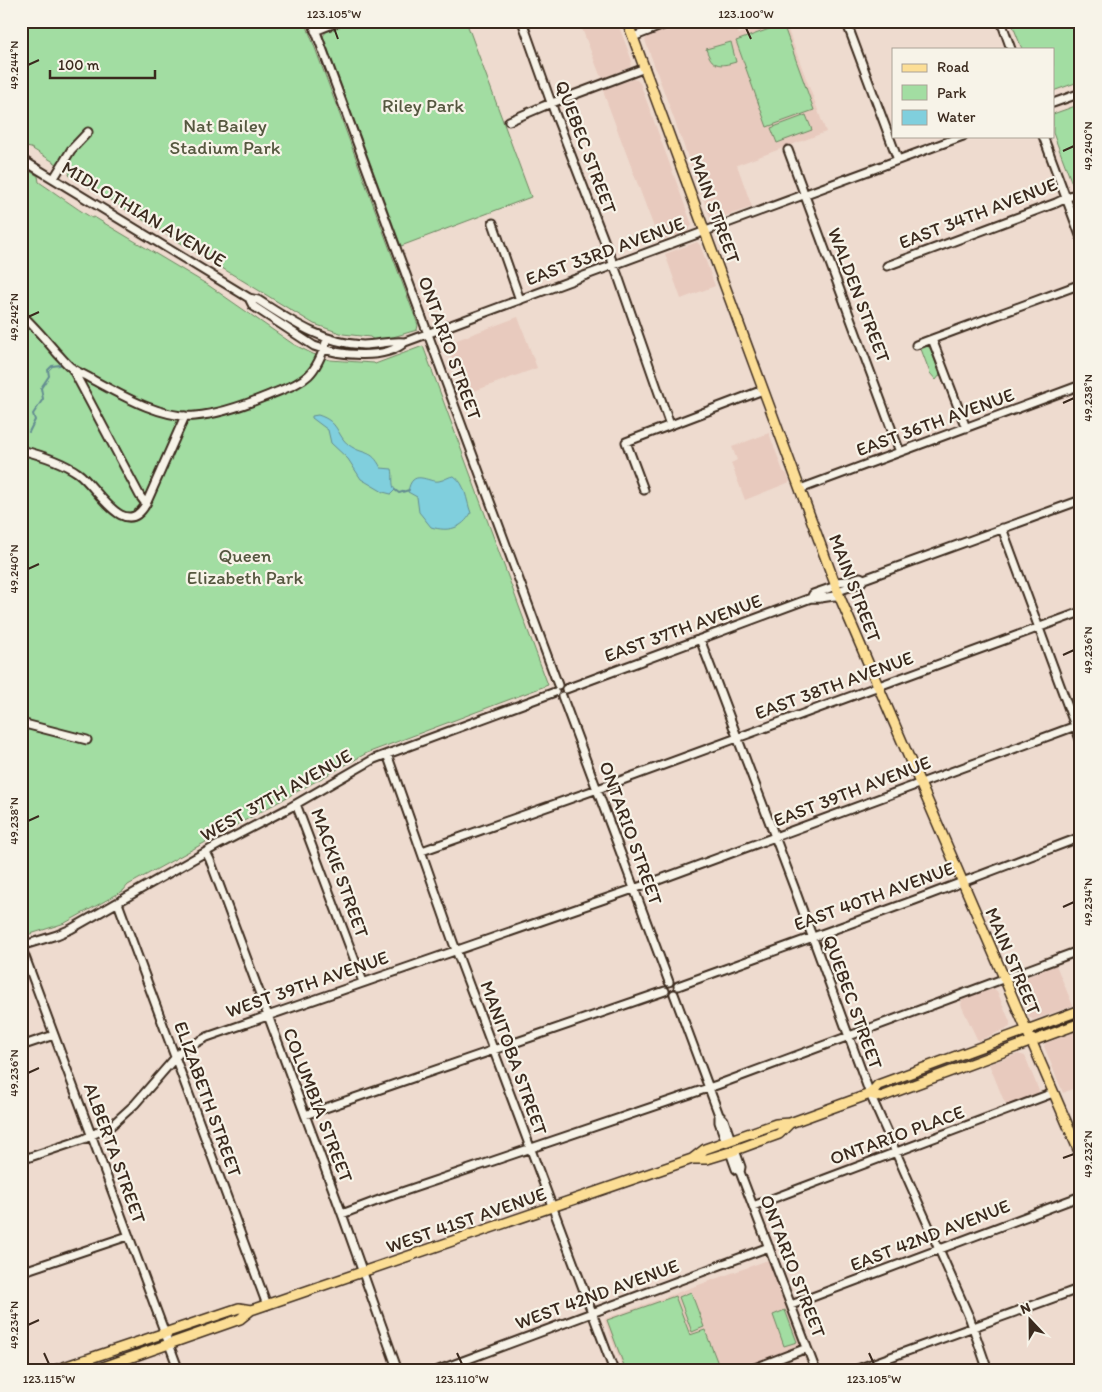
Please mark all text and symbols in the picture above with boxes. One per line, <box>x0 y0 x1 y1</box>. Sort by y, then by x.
text: 123.105°W <box>307 7 361 21</box>
text: 123.100°W <box>718 7 774 21</box>
text: 49.244°N <box>7 41 21 89</box>
scale bar <box>50 48 155 80</box>
legend <box>892 48 1054 138</box>
text: 100 m <box>58 56 100 74</box>
text: Road <box>937 58 970 76</box>
street label: QUEBEC STREET <box>550 77 622 217</box>
text: Park <box>937 84 967 102</box>
park label: Riley Park <box>382 94 464 117</box>
text: Water <box>937 108 976 126</box>
park label: Nat Bailey Stadium Park <box>170 114 281 159</box>
text: 49.240°N <box>1081 122 1095 171</box>
street label: MAIN STREET <box>685 152 745 267</box>
street label: MIDLOTHIAN AVENUE <box>58 156 231 272</box>
street label: EAST 34TH AVENUE <box>895 172 1061 254</box>
street label: EAST 33RD AVENUE <box>522 212 688 290</box>
street label: WALDEN STREET <box>823 224 895 366</box>
street label: ONTARIO STREET <box>413 273 487 423</box>
text: 49.242°N <box>7 293 21 341</box>
text: 49.238°N <box>1081 374 1095 422</box>
street label: EAST 36TH AVENUE <box>853 383 1017 461</box>
street label: MAIN STREET <box>824 531 886 646</box>
park label: Queen Elizabeth Park <box>187 544 303 589</box>
text: 49.240°N <box>7 545 21 594</box>
street label: EAST 37TH AVENUE <box>601 589 765 667</box>
text: 49.236°N <box>1081 626 1095 674</box>
street label: EAST 38TH AVENUE <box>752 646 916 724</box>
street label: WEST 37TH AVENUE <box>196 744 356 846</box>
street label: EAST 39TH AVENUE <box>770 750 934 832</box>
street label: ONTARIO STREET <box>594 758 668 908</box>
text: 49.238°N <box>7 797 21 845</box>
street label: MACKIE STREET <box>306 805 374 941</box>
street label: EAST 40TH AVENUE <box>790 856 958 936</box>
text: 49.234°N <box>1081 878 1095 926</box>
street label: MAIN STREET <box>980 904 1046 1018</box>
street label: QUEBEC STREET <box>818 932 888 1072</box>
street label: WEST 39TH AVENUE <box>223 945 391 1023</box>
street label: MANITOBA STREET <box>475 978 553 1139</box>
street label: ELIZABETH STREET <box>169 1018 247 1180</box>
street label: COLUMBIA STREET <box>278 1025 358 1186</box>
text: 49.236°N <box>7 1049 21 1097</box>
street label: ALBERTA STREET <box>79 1080 151 1227</box>
street label: ONTARIO PLACE <box>827 1100 967 1170</box>
text: 49.232°N <box>1081 1130 1095 1178</box>
street label: WEST 41ST AVENUE <box>383 1182 549 1258</box>
street label: ONTARIO STREET <box>755 1191 831 1341</box>
street label: EAST 42ND AVENUE <box>847 1194 1013 1276</box>
street label: WEST 42ND AVENUE <box>512 1254 682 1334</box>
north arrow <box>1004 1294 1054 1344</box>
text: N <box>1018 1299 1033 1318</box>
text: 49.234°N <box>7 1301 21 1349</box>
text: 123.115°W <box>23 1372 75 1386</box>
text: 123.110°W <box>435 1372 489 1386</box>
text: 123.105°W <box>847 1372 901 1386</box>

